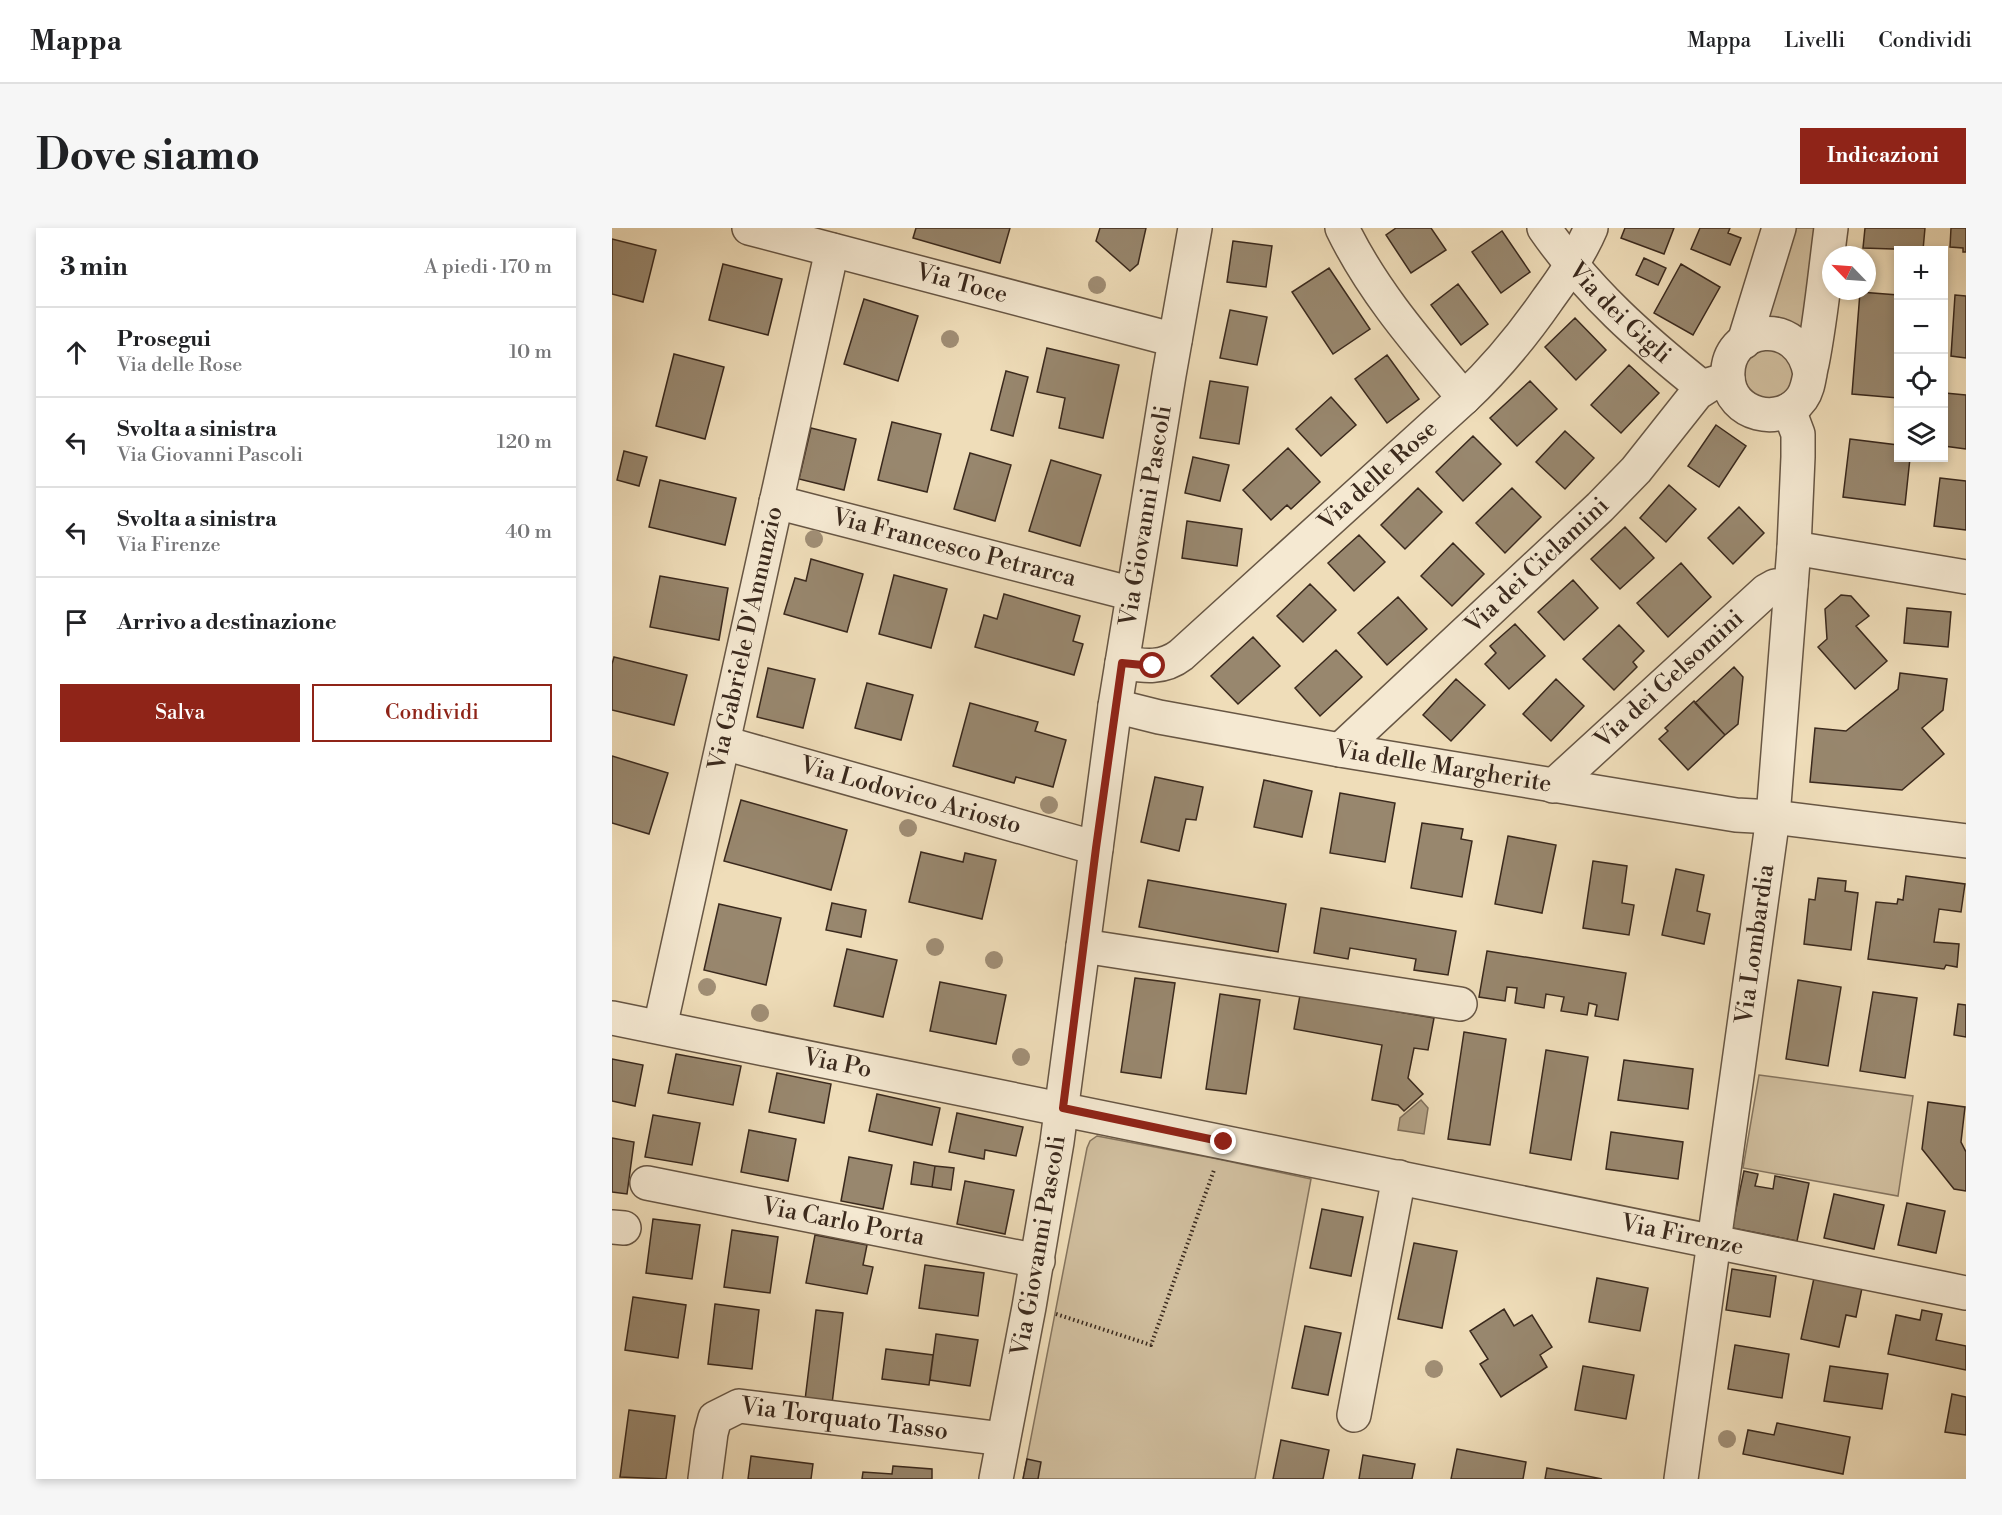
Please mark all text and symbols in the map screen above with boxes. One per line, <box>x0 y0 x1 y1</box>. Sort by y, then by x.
text: Mappa <box>30 24 122 59</box>
text: Mappa <box>1687 28 1751 54</box>
text: Livelli <box>1784 28 1845 54</box>
text: Condividi <box>1878 28 1972 54</box>
button: Indicazioni <box>1800 128 1966 184</box>
text: Dove siamo <box>36 130 260 183</box>
north arrow <box>1822 246 1876 300</box>
map controls <box>1894 246 1948 462</box>
button: + <box>1894 246 1948 300</box>
text: 3 min <box>60 251 128 283</box>
text: A piedi · 170 m <box>424 255 552 280</box>
street label: Via dei Gigli <box>1561 256 1677 370</box>
street label: Via Toce <box>912 257 1011 310</box>
button: − <box>1894 300 1948 354</box>
text: Prosegui <box>117 326 211 353</box>
icon: ahead <box>60 336 93 369</box>
text: 10 m <box>509 340 552 365</box>
text: Via delle Rose <box>117 353 242 378</box>
button: locate <box>1894 354 1948 408</box>
street label: Via Giovanni Pascoli <box>1113 403 1179 630</box>
button: layers <box>1894 408 1948 462</box>
street label: Via delle Rose <box>1312 414 1444 538</box>
text: Svolta a sinistra <box>117 416 277 443</box>
icon: left <box>60 426 93 459</box>
text: 120 m <box>497 430 552 455</box>
text: Via Giovanni Pascoli <box>117 443 303 468</box>
street label: Via dei Ciclamini <box>1458 491 1616 641</box>
street label: Via Francesco Petrarca <box>828 502 1080 594</box>
street label: Via Gabriele D'Annunzio <box>702 504 790 774</box>
text: Svolta a sinistra <box>117 506 277 533</box>
icon: left <box>60 516 93 549</box>
text: 40 m <box>505 520 552 545</box>
text: Via Firenze <box>117 533 221 558</box>
street label: Via dei Gelsomini <box>1588 604 1750 756</box>
icon: arrive <box>60 606 93 639</box>
text: Arrivo a destinazione <box>117 609 337 636</box>
route start <box>1139 652 1165 678</box>
button: Salva <box>60 684 300 742</box>
button: Condividi <box>312 684 552 742</box>
street label: Via delle Margherite <box>1332 734 1554 800</box>
street label: Via Lodovico Ariosto <box>796 750 1025 841</box>
street label: Via Lombardia <box>1729 862 1781 1027</box>
street label: Via Po <box>800 1042 874 1085</box>
route end <box>1210 1128 1236 1154</box>
street label: Via Giovanni Pascoli <box>1005 1134 1073 1360</box>
street label: Via Carlo Porta <box>758 1191 928 1253</box>
street label: Via Firenze <box>1617 1208 1746 1262</box>
street label: Via Torquato Tasso <box>738 1391 950 1447</box>

